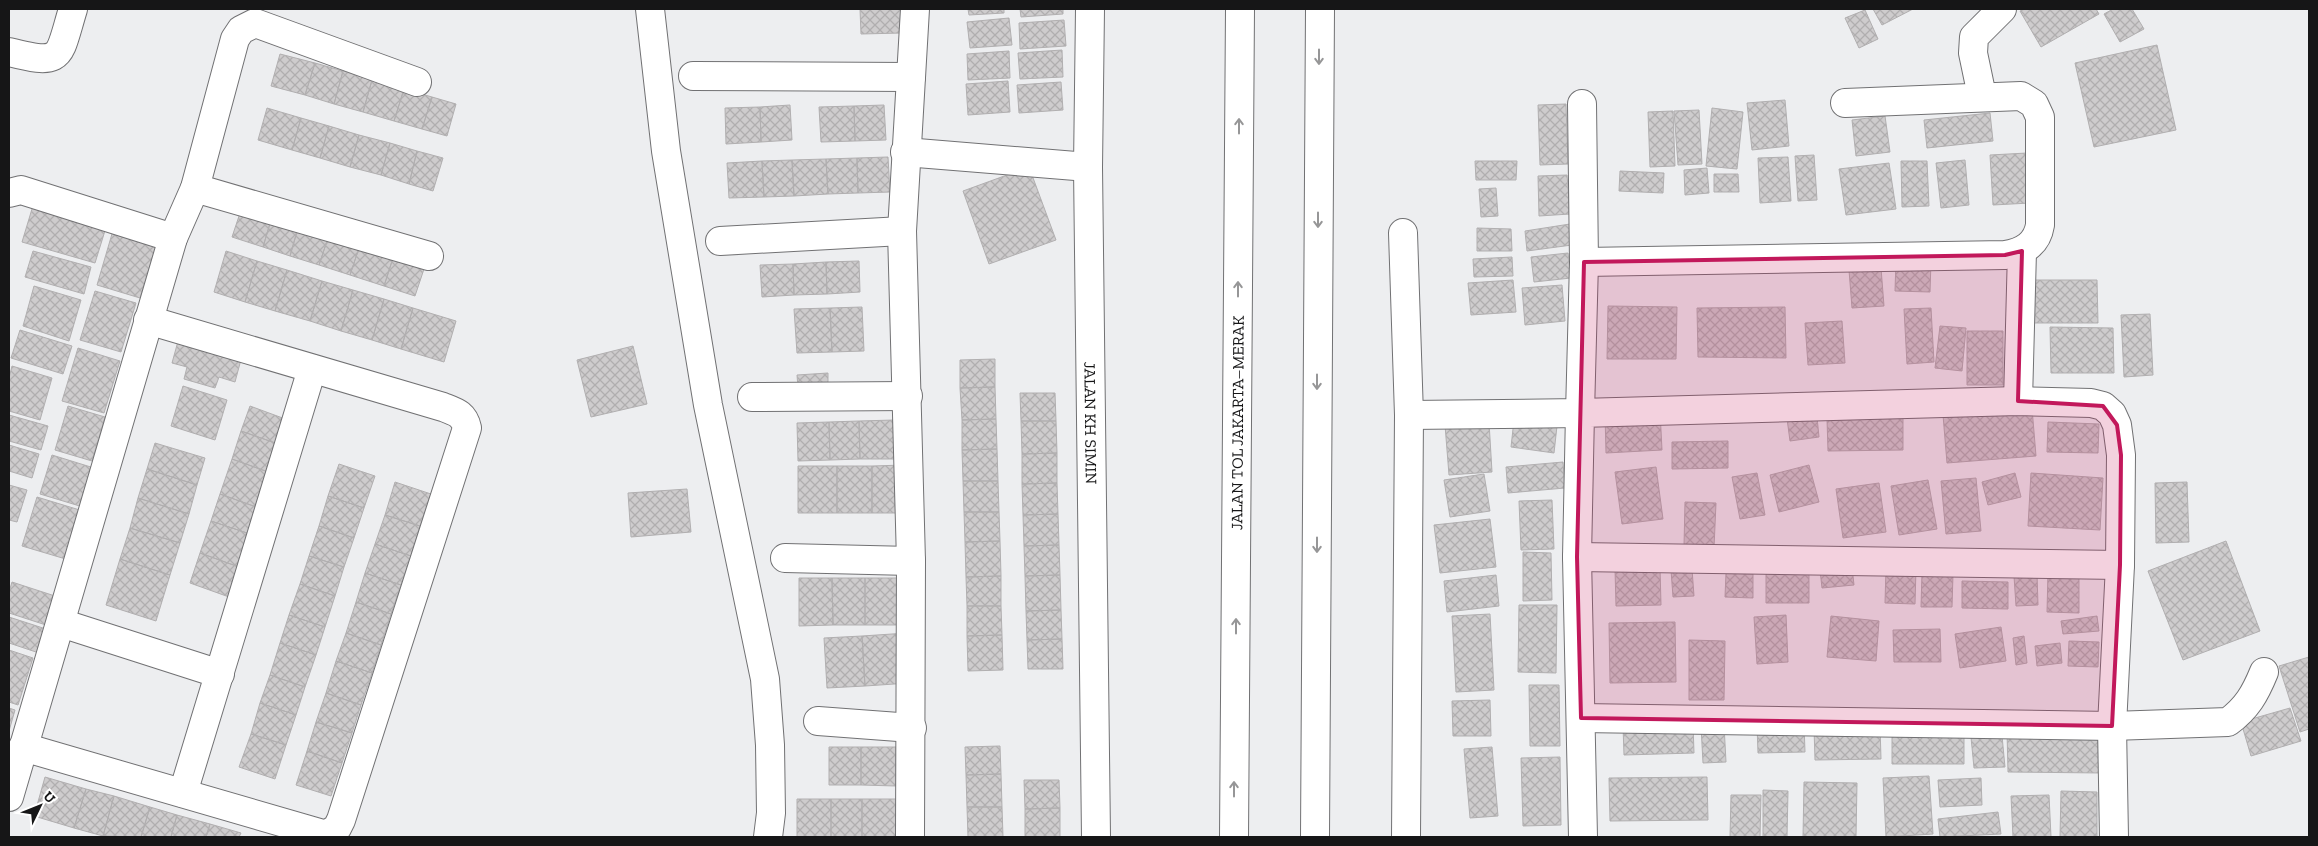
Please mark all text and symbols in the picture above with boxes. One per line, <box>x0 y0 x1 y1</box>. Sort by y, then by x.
one-way arrow <box>1314 49 1324 65</box>
one-way arrow <box>1234 118 1244 134</box>
one-way arrow <box>1314 212 1323 228</box>
one-way arrow <box>1233 281 1243 297</box>
street label: JALAN TOL JAKARTA–MERAK <box>1227 315 1248 530</box>
street label: JALAN KH SIMIN <box>1080 362 1101 485</box>
one-way arrow <box>1313 374 1322 390</box>
one-way arrow <box>1312 537 1321 553</box>
one-way arrow <box>1231 618 1240 634</box>
north arrow <box>15 781 65 831</box>
one-way arrow <box>1230 781 1239 797</box>
text: U <box>39 788 59 807</box>

